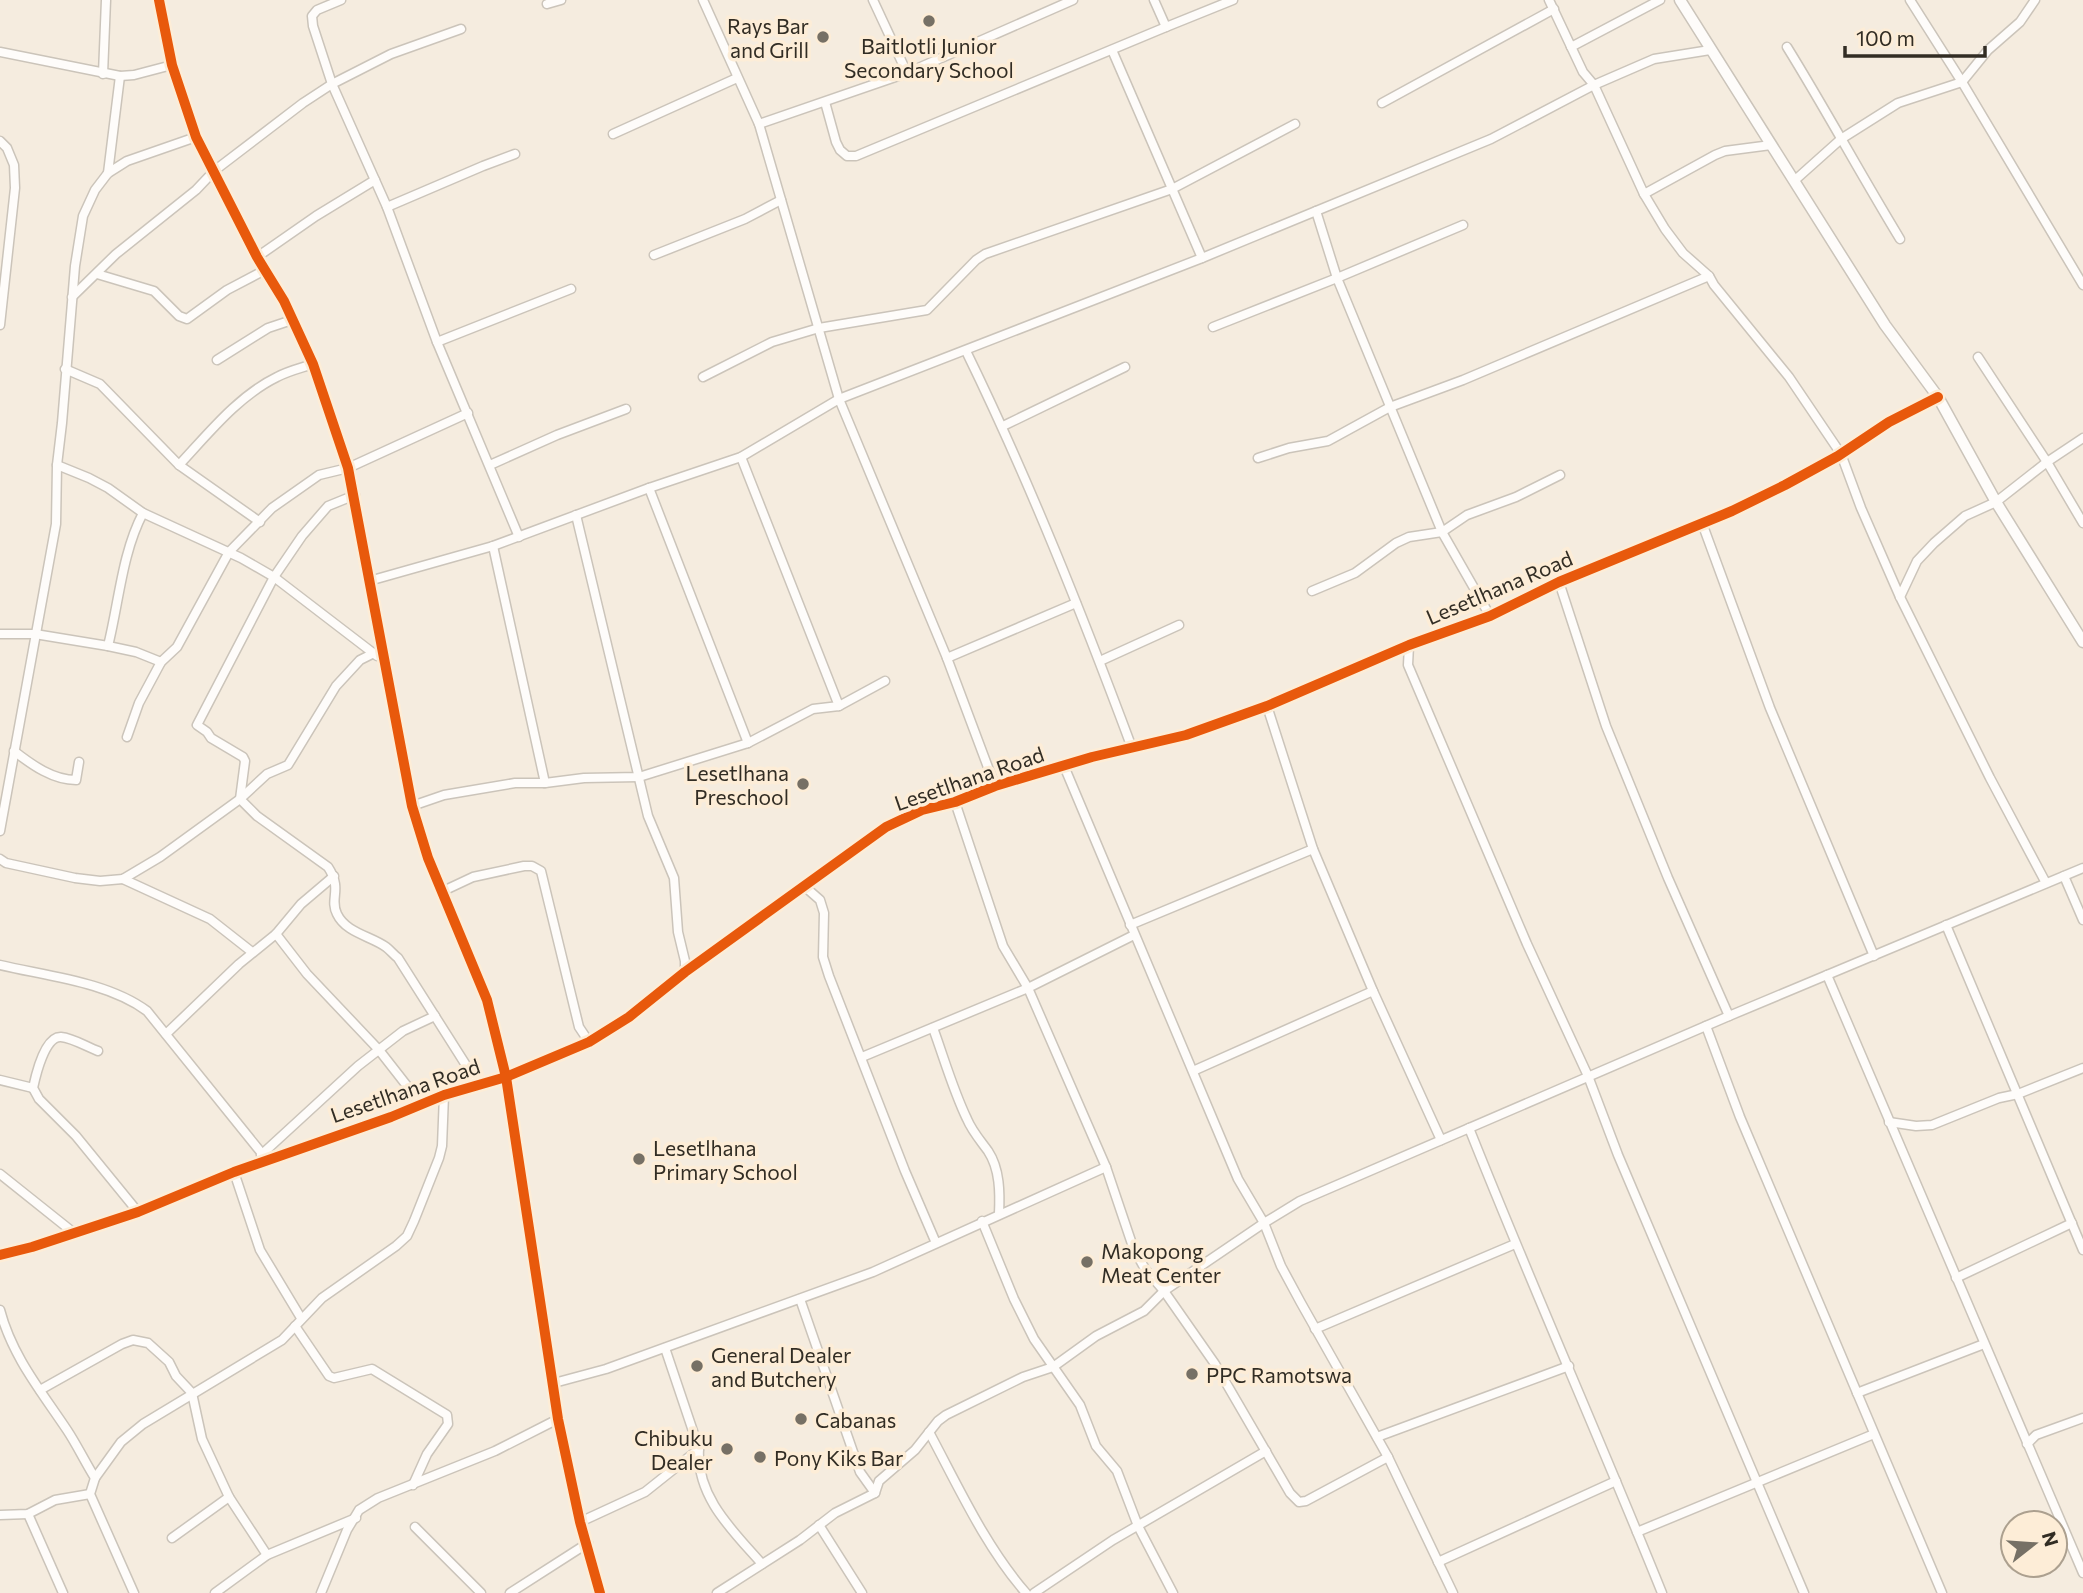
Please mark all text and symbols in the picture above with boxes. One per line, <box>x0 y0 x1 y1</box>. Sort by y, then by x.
place label: Rays Bar and Grill <box>727 13 809 62</box>
marker: Baitlotli Junior Secondary School <box>921 13 937 29</box>
scale bar <box>1845 14 1985 58</box>
text: 100 m <box>1856 25 1915 50</box>
marker: Rays Bar and Grill <box>815 29 831 45</box>
place label: Baitlotli Junior Secondary School <box>844 33 1014 82</box>
street label: Lesetlhana Road <box>1422 545 1576 629</box>
street label: Lesetlhana Road <box>891 741 1047 815</box>
place label: Lesetlhana Preschool <box>685 760 789 809</box>
marker: Lesetlhana Preschool <box>795 776 811 792</box>
street label: Lesetlhana Road <box>327 1053 483 1127</box>
place label: Lesetlhana Primary School <box>653 1135 798 1184</box>
marker: Lesetlhana Primary School <box>631 1151 647 1167</box>
place label: Makopong Meat Center <box>1101 1238 1221 1287</box>
marker: Makopong Meat Center <box>1079 1254 1095 1270</box>
place label: General Dealer and Butchery <box>711 1342 851 1391</box>
marker: General Dealer and Butchery <box>689 1358 705 1374</box>
place label: PPC Ramotswa <box>1206 1362 1352 1387</box>
marker: PPC Ramotswa <box>1184 1366 1200 1382</box>
place label: Cabanas <box>815 1407 896 1432</box>
marker: Cabanas <box>793 1411 809 1427</box>
place label: Chibuku Dealer <box>634 1425 713 1474</box>
marker: Chibuku Dealer <box>719 1441 735 1457</box>
place label: Pony Kiks Bar <box>774 1445 903 1470</box>
marker: Pony Kiks Bar <box>752 1449 768 1465</box>
north arrow <box>1999 1509 2069 1579</box>
text: N <box>2038 1529 2064 1549</box>

